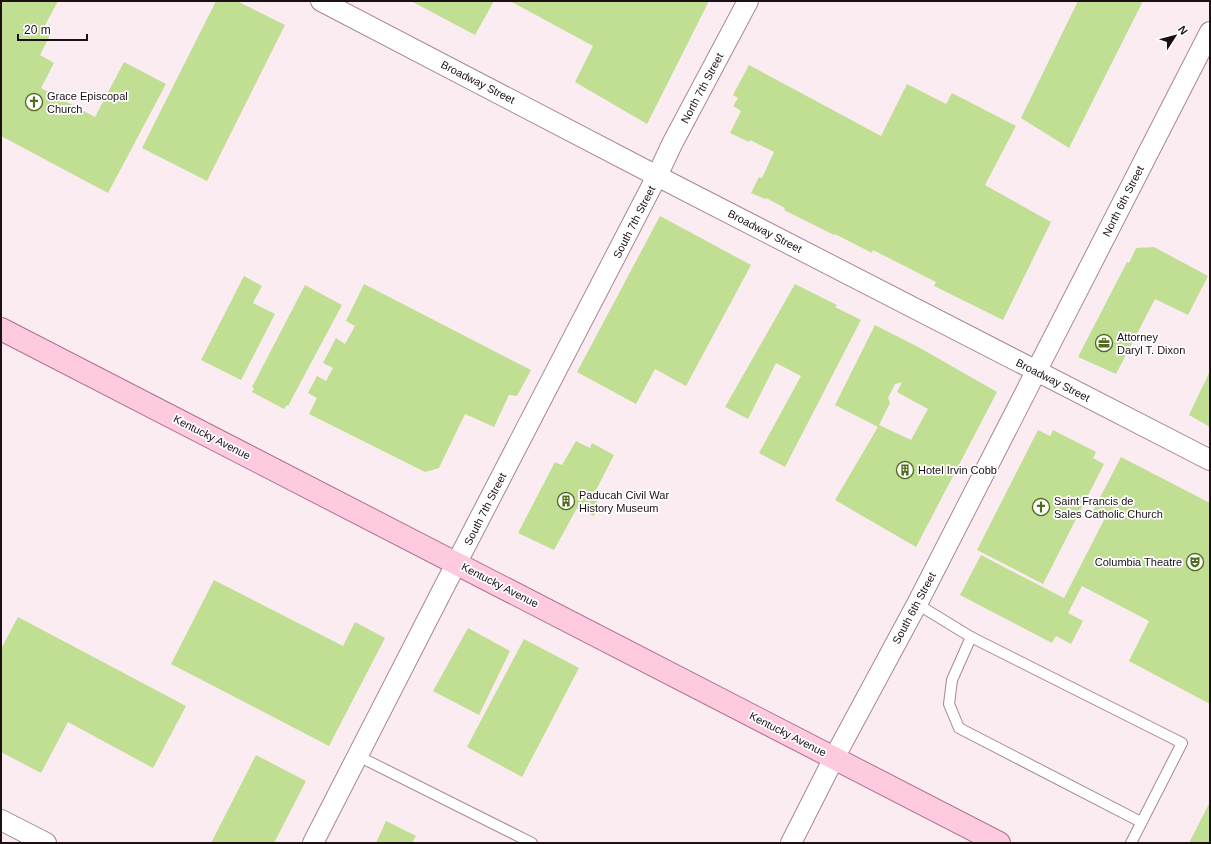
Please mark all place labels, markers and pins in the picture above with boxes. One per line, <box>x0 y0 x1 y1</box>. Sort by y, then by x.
place label: Grace Episcopal Church <box>47 90 128 115</box>
church icon: Grace Episcopal Church <box>24 92 44 112</box>
place label: Attorney Daryl T. Dixon <box>1117 331 1185 356</box>
office icon: Attorney Daryl T. Dixon <box>1094 333 1114 353</box>
building icon: Hotel Irvin Cobb <box>895 460 915 480</box>
place label: Hotel Irvin Cobb <box>918 464 997 476</box>
place label: Paducah Civil War History Museum <box>579 489 669 514</box>
building icon: Paducah Civil War History Museum <box>556 491 576 511</box>
place label: Saint Francis de Sales Catholic Church <box>1054 495 1163 520</box>
church icon: Saint Francis de Sales Catholic Church <box>1031 497 1051 517</box>
theatre icon: Columbia Theatre <box>1185 552 1205 572</box>
place label: Columbia Theatre <box>1095 556 1182 568</box>

